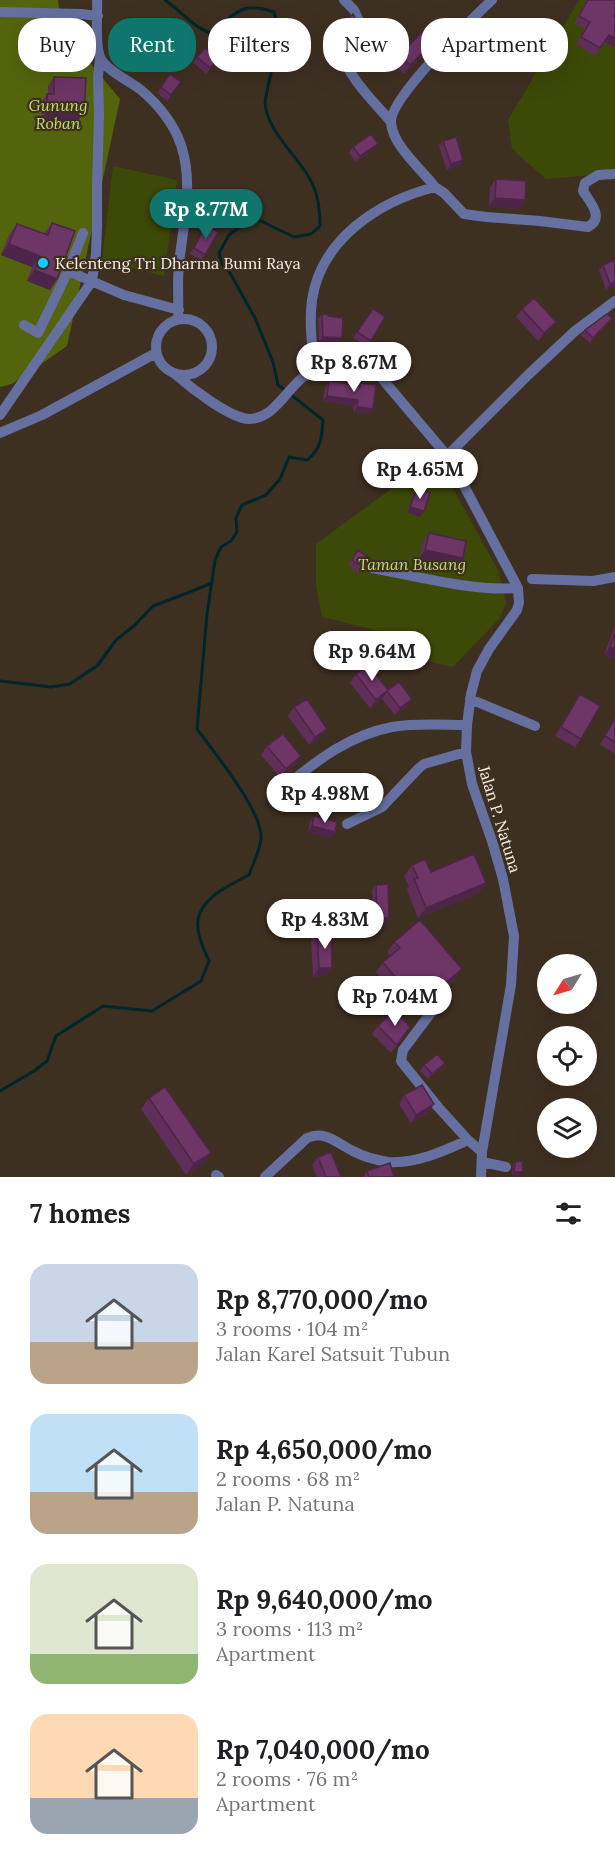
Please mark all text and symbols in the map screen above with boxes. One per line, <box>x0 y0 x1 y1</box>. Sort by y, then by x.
chip: Buy <box>18 18 96 72</box>
chip: Rent <box>108 18 196 72</box>
chip: Filters <box>208 18 311 72</box>
chip: New <box>323 18 409 72</box>
chip: Apartment <box>421 18 568 72</box>
park label: Gunung Roban <box>29 95 88 133</box>
pin: Rp 8.77M <box>144 189 268 240</box>
text: Rp 8.77M <box>164 196 248 221</box>
place label: Kelenteng Tri Dharma Bumi Raya <box>55 253 301 273</box>
marker: Kelenteng Tri Dharma Bumi Raya <box>36 256 50 270</box>
pin: Rp 8.67M <box>292 342 416 393</box>
text: Rp 8.67M <box>310 349 398 374</box>
pin: Rp 4.65M <box>358 449 482 500</box>
text: Rp 4.65M <box>376 456 464 481</box>
park label: Taman Busang <box>358 554 466 574</box>
pin: Rp 9.64M <box>310 631 434 682</box>
text: Rp 9.64M <box>328 638 416 663</box>
street label: Jalan P. Natuna <box>474 762 526 875</box>
pin: Rp 4.98M <box>263 773 387 824</box>
text: Rp 4.98M <box>281 780 369 805</box>
pin: Rp 4.83M <box>263 899 387 950</box>
text: Rp 4.83M <box>281 906 369 931</box>
north arrow <box>537 954 597 1014</box>
map controls <box>537 954 597 1158</box>
pin: Rp 7.04M <box>333 976 457 1027</box>
text: Rp 7.04M <box>352 983 438 1008</box>
button: locate <box>537 1026 597 1086</box>
button: layers <box>537 1098 597 1158</box>
text: 7 homes <box>30 1197 130 1230</box>
icon: filters <box>552 1197 585 1230</box>
text: Rp 8,770,000/mo <box>216 1283 428 1316</box>
icon: home <box>78 1288 150 1360</box>
text: 3 rooms · 104 m² <box>216 1316 368 1341</box>
text: Jalan Karel Satsuit Tubun <box>216 1341 450 1366</box>
text: Rp 4,650,000/mo <box>216 1433 432 1466</box>
icon: home <box>78 1438 150 1510</box>
text: 2 rooms · 68 m² <box>216 1466 360 1491</box>
text: Jalan P. Natuna <box>216 1491 355 1516</box>
text: Rp 9,640,000/mo <box>216 1583 433 1616</box>
icon: home <box>78 1588 150 1660</box>
text: 3 rooms · 113 m² <box>216 1616 364 1641</box>
text: Apartment <box>216 1641 316 1666</box>
text: Rp 7,040,000/mo <box>216 1733 430 1766</box>
icon: home <box>78 1738 150 1810</box>
text: 2 rooms · 76 m² <box>216 1766 358 1791</box>
text: Apartment <box>216 1791 316 1816</box>

